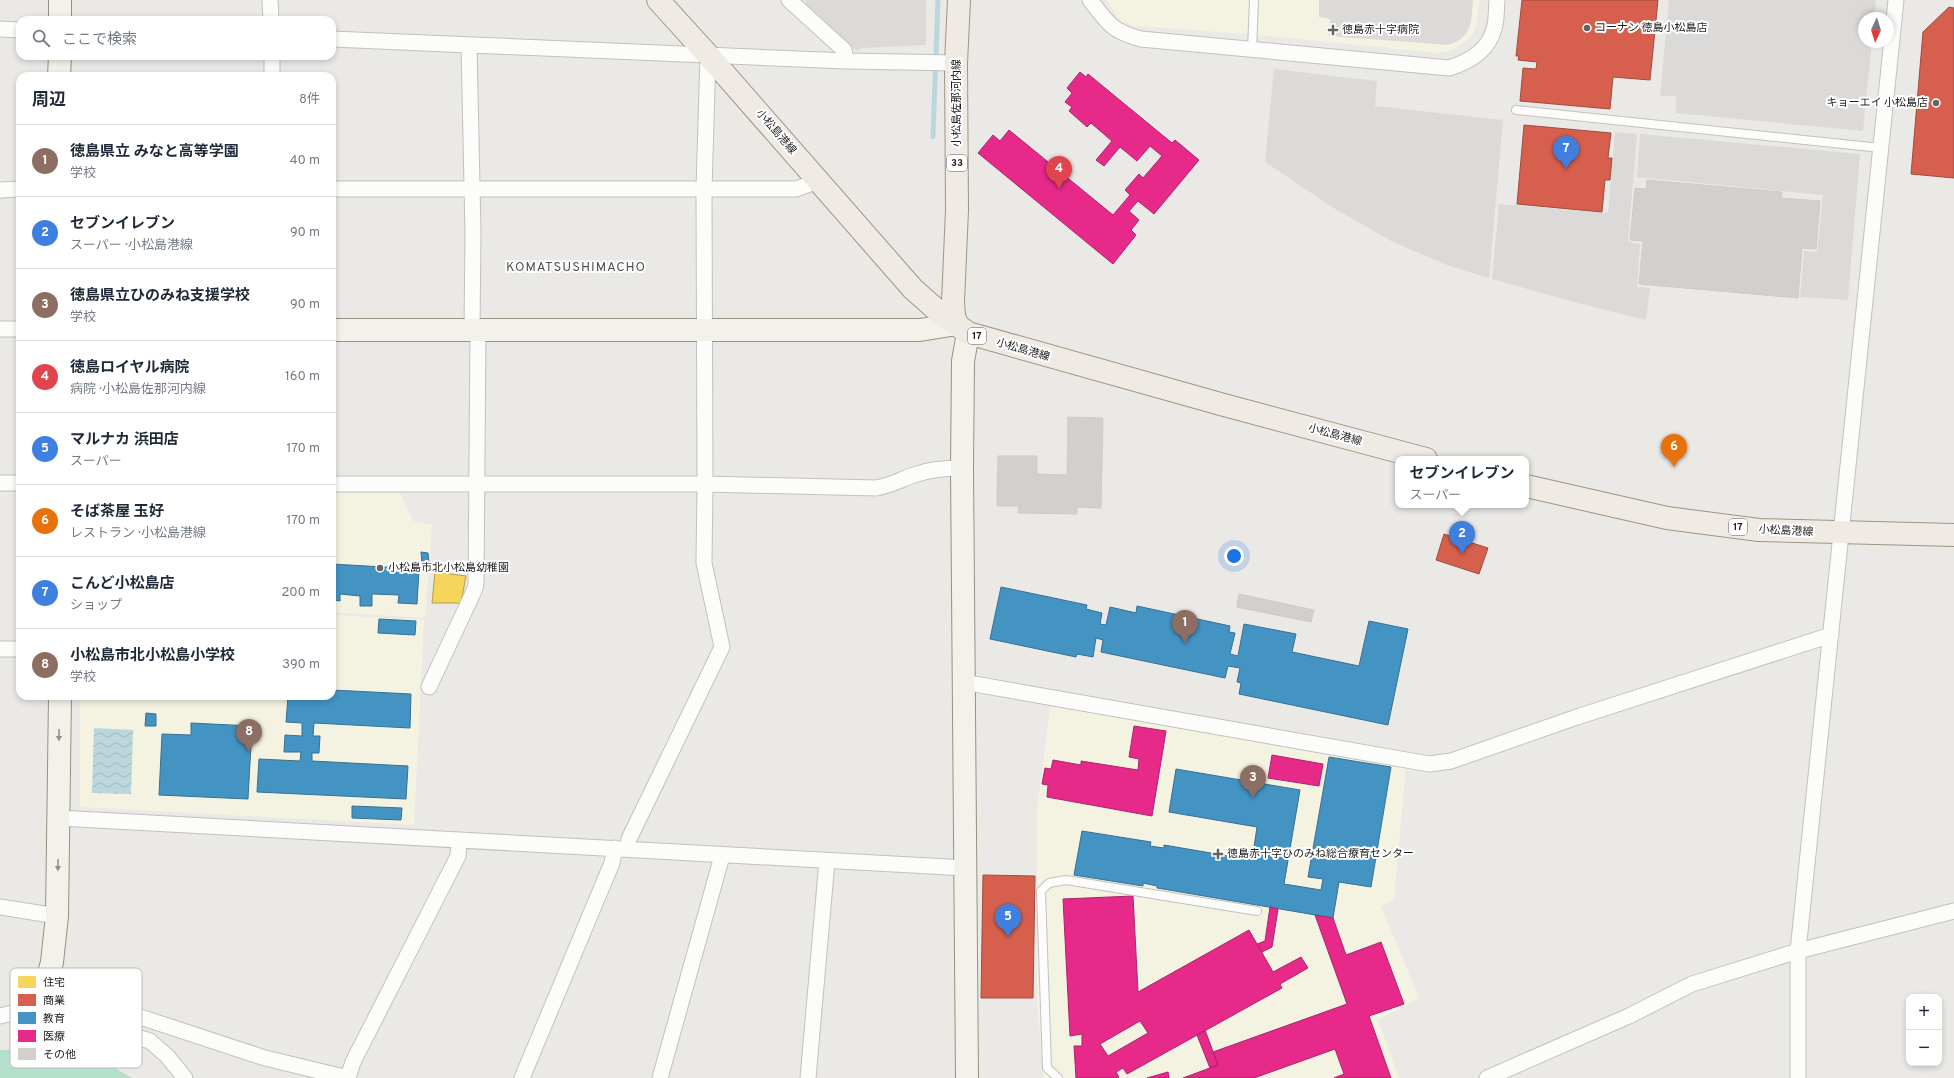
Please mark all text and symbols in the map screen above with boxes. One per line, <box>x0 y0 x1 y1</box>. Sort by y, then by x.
north arrow <box>1858 12 1894 48</box>
search box <box>16 16 336 60</box>
place label: コーナン 徳島小松島店 <box>1595 21 1708 35</box>
place label: 徳島赤十字病院 <box>1342 23 1419 37</box>
marker: コーナン 徳島小松島店 <box>1582 23 1592 33</box>
marker: 徳島赤十字病院 <box>1327 24 1339 36</box>
icon: search <box>30 27 52 49</box>
text: ここで検索 <box>62 31 137 50</box>
street label: 小松島佐那河内線 <box>950 59 964 147</box>
text: 周辺 <box>32 90 66 112</box>
text: 8件 <box>299 92 320 108</box>
place label: キョーエイ 小松島店 <box>1826 96 1928 110</box>
marker: キョーエイ 小松島店 <box>1931 98 1941 108</box>
street label: 小松島港線 <box>753 107 799 157</box>
pin: 7 <box>1553 136 1579 169</box>
text: 徳島県立 みなと高等学園 <box>70 143 239 162</box>
text: 1 <box>42 153 48 169</box>
text: 40 m <box>290 153 320 169</box>
road number: 33 <box>947 155 967 171</box>
pin: 4 <box>1046 156 1072 189</box>
text: 学校 <box>70 166 96 182</box>
text: セブンイレブン <box>70 215 175 234</box>
text: 2 <box>41 225 49 241</box>
text: 90 m <box>290 225 320 241</box>
text: スーパー · 小松島港線 <box>70 238 193 254</box>
district label: KOMATSUSHIMACHO <box>506 260 646 276</box>
text: 徳島県立ひのみね支援学校 <box>70 287 250 306</box>
text: 3 <box>41 297 49 313</box>
text: 90 m <box>290 297 320 313</box>
text: 学校 <box>70 310 96 326</box>
road number: 17 <box>968 328 986 344</box>
street label: 小松島港線 <box>995 336 1051 364</box>
text: 徳島ロイヤル病院 <box>70 359 190 378</box>
text: 4 <box>41 369 49 385</box>
text: 160 m <box>285 369 320 385</box>
text: 病院 · 小松島佐那河内線 <box>70 382 206 398</box>
street label: 小松島港線 <box>1307 421 1363 449</box>
text: マルナカ 浜田店 <box>70 431 179 450</box>
pin: 6 <box>1661 434 1687 467</box>
text: 5 <box>41 441 49 457</box>
text: 170 m <box>286 441 320 457</box>
text: スーパー <box>70 454 122 470</box>
popup <box>1395 456 1529 508</box>
text: セブンイレブン <box>1409 465 1515 484</box>
text: スーパー <box>1409 488 1461 504</box>
text: そば茶屋 玉好 <box>70 503 164 522</box>
text: 6 <box>41 513 49 529</box>
text: 170 m <box>286 513 320 529</box>
road number: 17 <box>1729 519 1747 535</box>
pin: 2 <box>1449 521 1475 554</box>
street label: 小松島港線 <box>1758 523 1814 539</box>
text: レストラン · 小松島港線 <box>70 526 206 542</box>
your location <box>1224 546 1244 566</box>
place label: 小松島市北小松島幼稚園 <box>388 561 509 575</box>
marker: 小松島市北小松島幼稚園 <box>375 563 385 573</box>
text: こんど小松島店 <box>70 575 175 594</box>
text: 7 <box>42 585 48 601</box>
text: 200 m <box>281 585 320 601</box>
text: ショップ <box>70 598 122 614</box>
pin: 1 <box>1172 610 1198 643</box>
text: 小松島市北小松島小学校 <box>70 647 235 666</box>
text: 8 <box>41 657 49 673</box>
text: 390 m <box>282 657 320 673</box>
text: 学校 <box>70 670 96 686</box>
pin: 8 <box>236 719 262 752</box>
one-way arrow <box>56 729 62 742</box>
pin: 3 <box>1240 765 1266 798</box>
place label: 徳島赤十字ひのみね総合療育センター <box>1227 847 1414 861</box>
marker: 徳島赤十字ひのみね総合療育センター <box>1212 848 1224 860</box>
one-way arrow <box>55 859 61 872</box>
pin: 5 <box>995 904 1021 937</box>
legend <box>10 968 142 1068</box>
text: 住宅 <box>43 976 65 990</box>
text: 商業 <box>43 994 65 1008</box>
map controls <box>1906 994 1942 1066</box>
button: + <box>1906 994 1942 1030</box>
text: 教育 <box>43 1012 65 1026</box>
text: 医療 <box>43 1030 65 1044</box>
button: − <box>1906 1030 1942 1066</box>
text: その他 <box>43 1048 76 1062</box>

